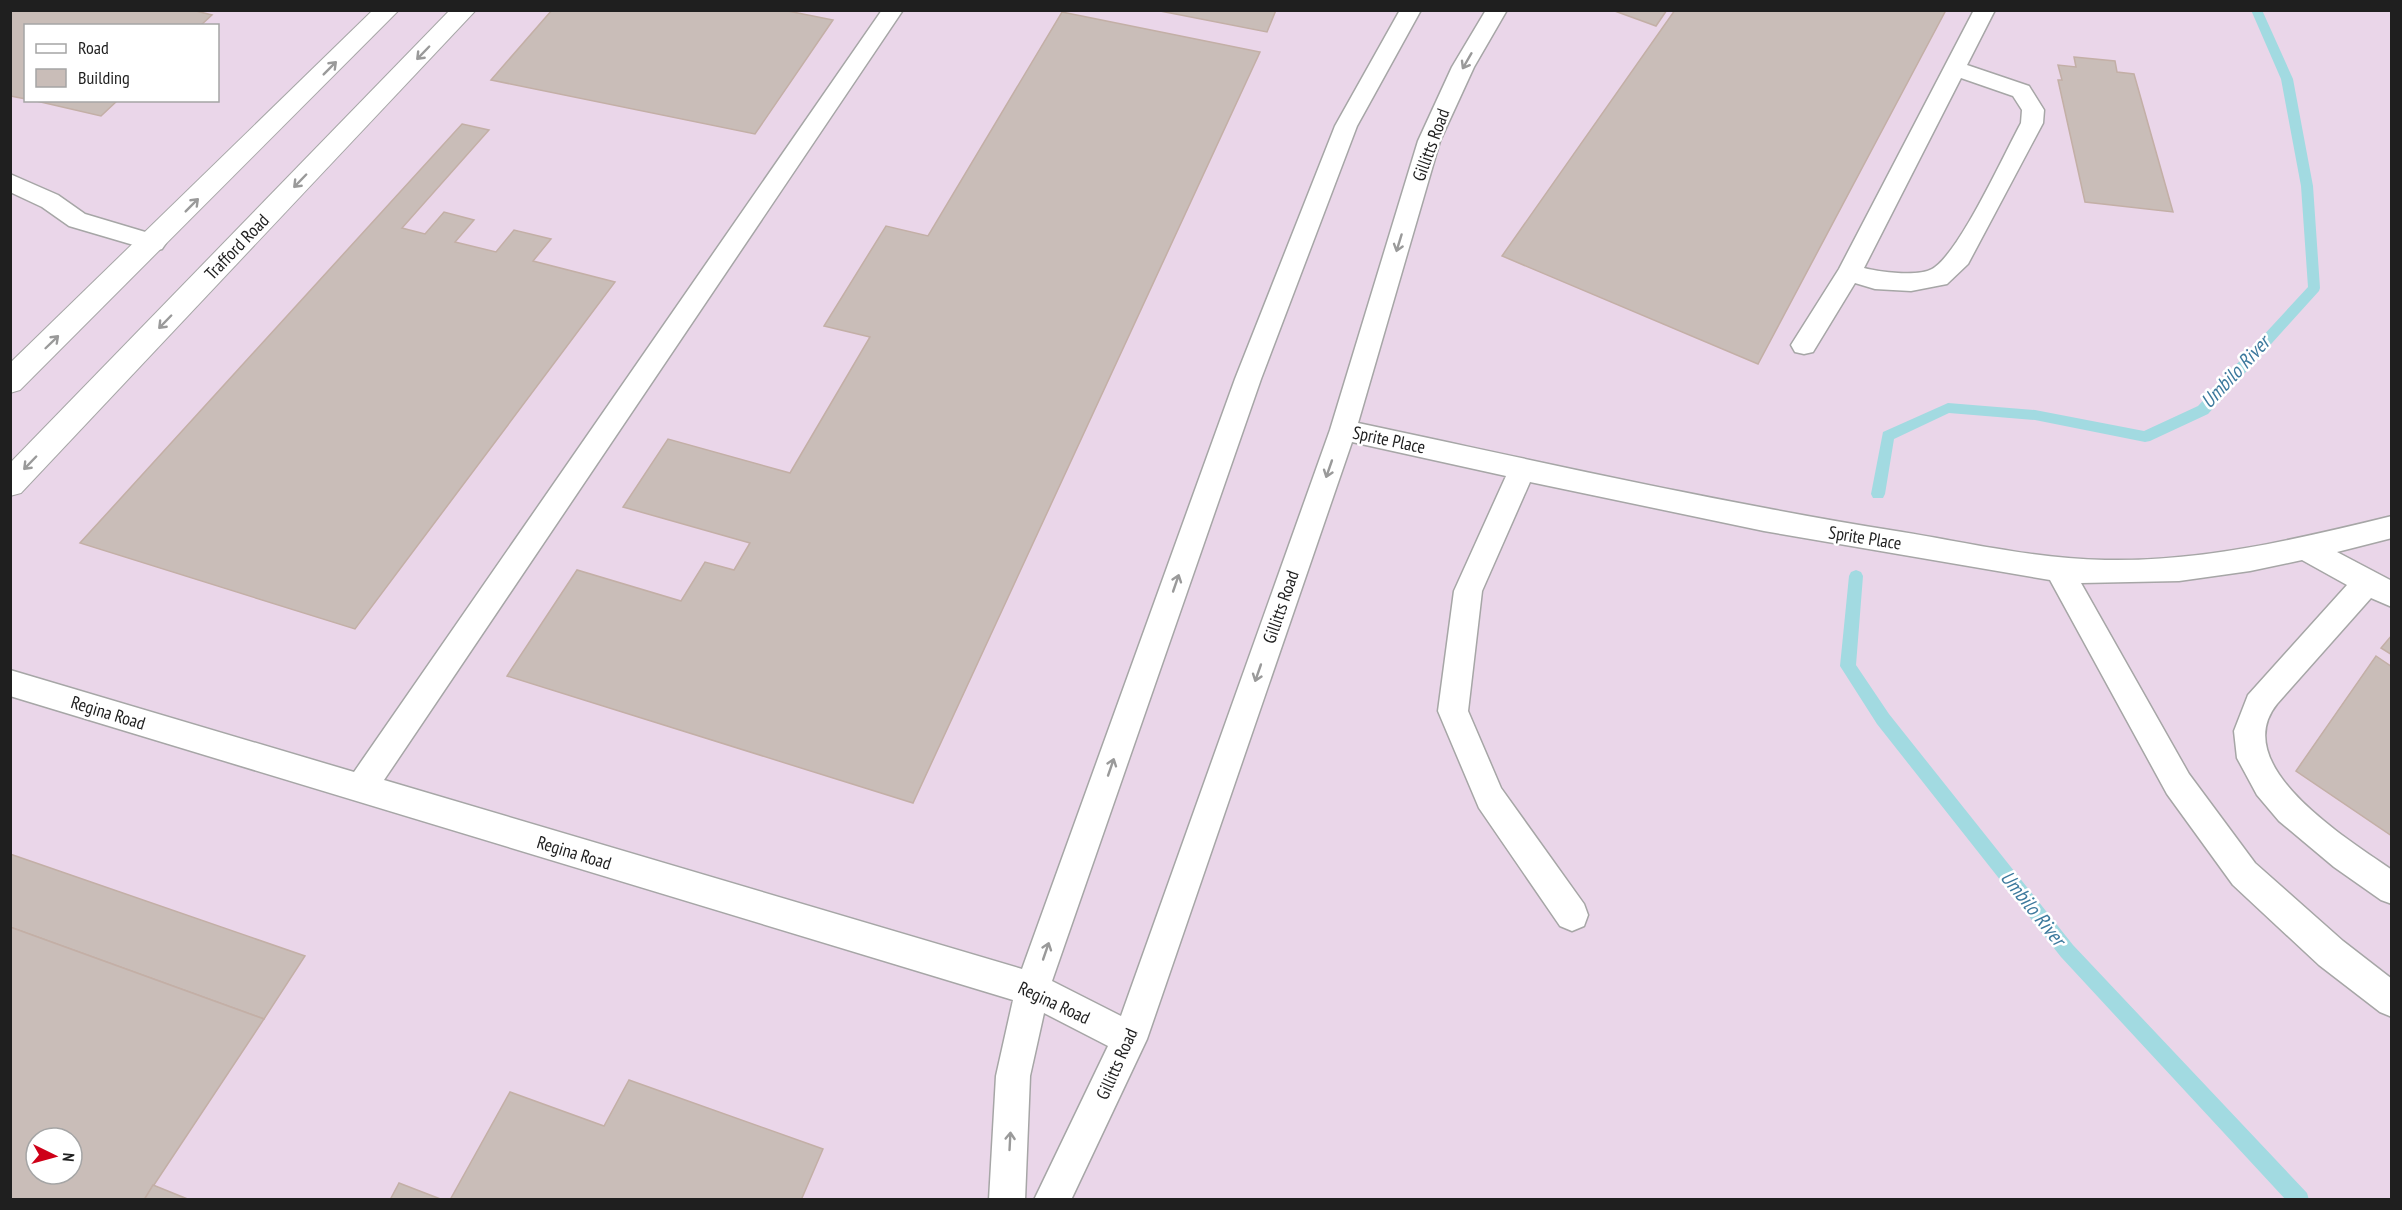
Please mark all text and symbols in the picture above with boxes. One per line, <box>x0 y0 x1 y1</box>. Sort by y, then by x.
legend <box>24 24 219 102</box>
text: Road <box>78 36 109 59</box>
one-way arrow <box>416 45 431 60</box>
one-way arrow <box>1461 52 1473 69</box>
one-way arrow <box>322 60 337 75</box>
text: Building <box>78 66 130 89</box>
street label: Gillitts Road <box>1407 105 1454 184</box>
one-way arrow <box>293 173 307 188</box>
one-way arrow <box>184 198 199 213</box>
street label: Trafford Road <box>200 209 274 284</box>
one-way arrow <box>1393 233 1404 252</box>
one-way arrow <box>158 314 172 329</box>
water label: Umbilo River <box>2195 329 2277 414</box>
one-way arrow <box>45 334 60 349</box>
street label: Sprite Place <box>1351 421 1427 458</box>
one-way arrow <box>23 455 37 470</box>
one-way arrow <box>1322 459 1333 478</box>
street label: Sprite Place <box>1827 520 1903 555</box>
street label: Gillitts Road <box>1257 567 1304 646</box>
one-way arrow <box>1171 574 1182 593</box>
one-way arrow <box>1251 663 1262 682</box>
street label: Regina Road <box>68 690 148 735</box>
one-way arrow <box>1107 758 1118 777</box>
street label: Regina Road <box>534 830 614 875</box>
water label: Umbilo River <box>1995 865 2073 953</box>
one-way arrow <box>1042 942 1053 961</box>
street label: Regina Road <box>1015 976 1094 1029</box>
street label: Gillitts Road <box>1091 1025 1142 1103</box>
north arrow <box>24 1126 84 1186</box>
one-way arrow <box>1004 1132 1015 1152</box>
text: N <box>59 1152 79 1162</box>

